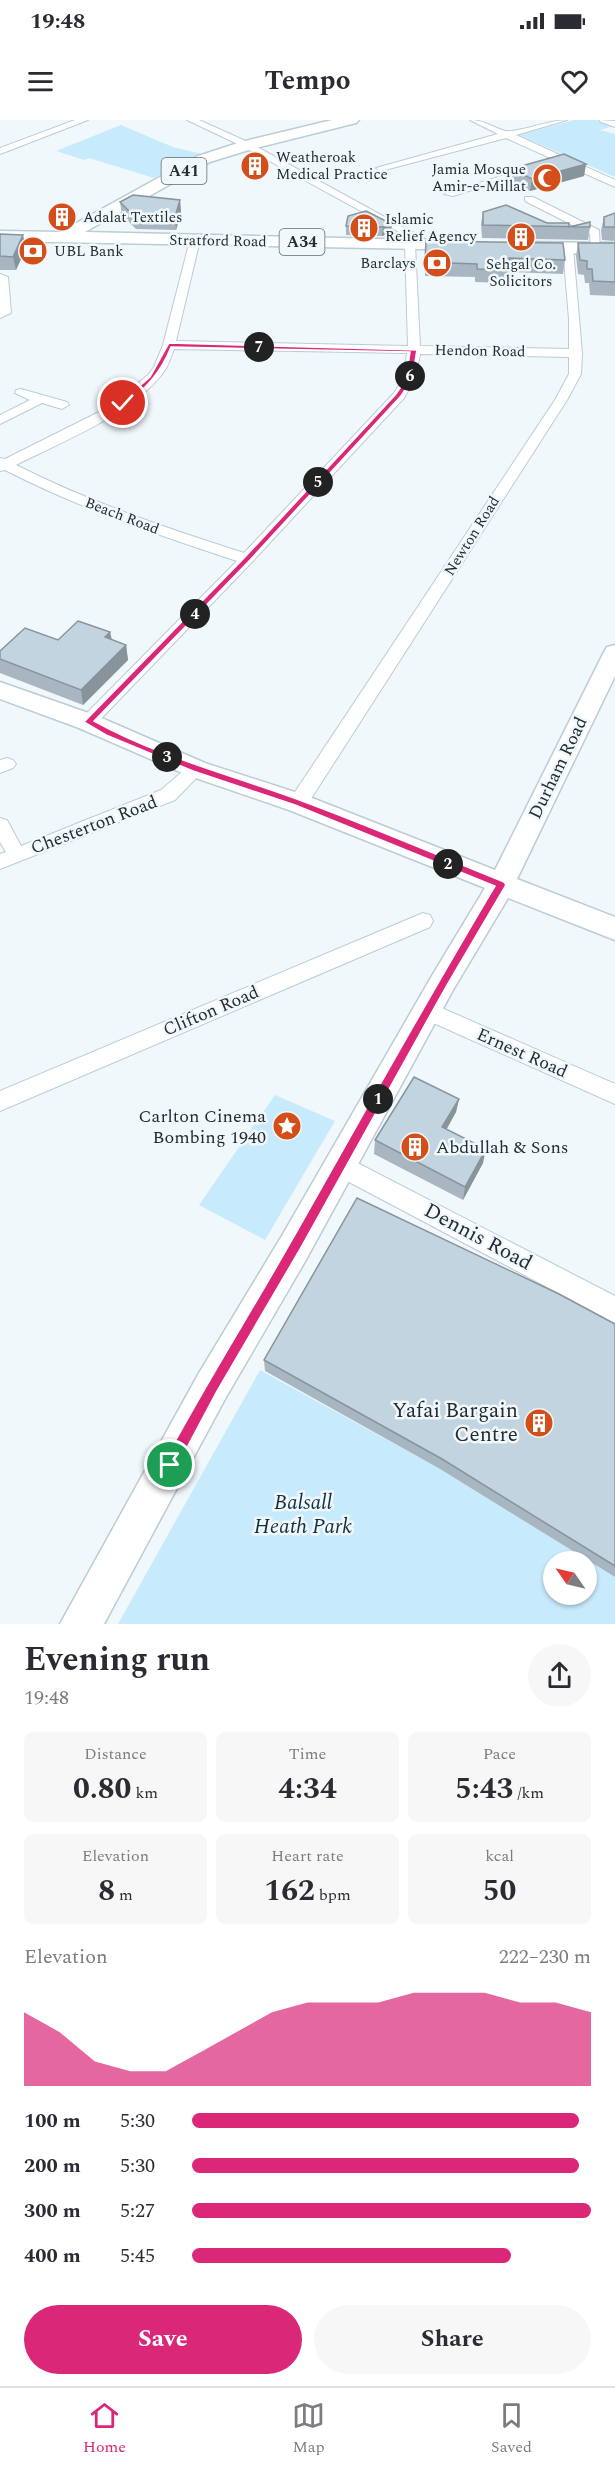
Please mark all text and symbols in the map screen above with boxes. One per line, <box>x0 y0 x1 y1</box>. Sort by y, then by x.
text: 19:48 <box>30 5 85 38</box>
text: Tempo <box>264 60 351 102</box>
icon: menu <box>24 65 57 98</box>
icon: heart <box>558 65 591 98</box>
place label: Weatheroak Medical Practice <box>276 146 388 186</box>
building icon: Weatheroak Medical Practice <box>239 150 271 182</box>
road number: A41 <box>162 158 207 184</box>
place label: Jamia Mosque Amir-e-Millat <box>432 158 526 198</box>
mosque icon: Jamia Mosque Amir-e-Millat <box>531 162 563 194</box>
building icon: Adalat Textiles <box>46 201 78 233</box>
place label: Adalat Textiles <box>83 206 182 229</box>
place label: Islamic Relief Agency <box>385 208 478 248</box>
building icon: Islamic Relief Agency <box>348 212 380 244</box>
building icon: Sehgal Co. Solicitors <box>505 221 537 253</box>
street label: Stratford Road <box>169 229 267 253</box>
road number: A34 <box>280 229 324 255</box>
bank icon: UBL Bank <box>17 235 49 267</box>
place label: UBL Bank <box>54 240 124 263</box>
bank icon: Barclays <box>421 247 453 279</box>
place label: Barclays <box>360 252 416 275</box>
place label: Sehgal Co. Solicitors <box>486 253 556 293</box>
pin: 7 <box>244 332 274 362</box>
text: 7 <box>255 335 263 359</box>
street label: Hendon Road <box>434 339 526 363</box>
pin: 6 <box>395 361 425 391</box>
text: 6 <box>406 364 414 388</box>
pin <box>97 377 148 428</box>
icon: check <box>106 386 139 419</box>
pin: 5 <box>303 467 333 497</box>
text: 5 <box>314 470 322 494</box>
street label: Beach Road <box>81 491 163 541</box>
street label: Newton Road <box>438 492 506 580</box>
pin: 4 <box>180 599 210 629</box>
text: 4 <box>191 602 199 626</box>
street label: Durham Road <box>522 712 594 824</box>
pin: 3 <box>152 742 182 772</box>
text: 3 <box>163 745 171 769</box>
street label: Chesterton Road <box>27 788 161 862</box>
pin: 2 <box>433 849 463 879</box>
text: 2 <box>444 852 452 876</box>
street label: Clifton Road <box>159 979 263 1043</box>
street label: Ernest Road <box>472 1021 572 1085</box>
pin: 1 <box>363 1084 393 1114</box>
text: 1 <box>374 1087 382 1111</box>
place label: Carlton Cinema Bombing 1940 <box>139 1103 266 1151</box>
place icon: Carlton Cinema Bombing 1940 <box>271 1110 303 1142</box>
building icon: Abdullah & Sons <box>399 1131 431 1163</box>
place label: Abdullah & Sons <box>436 1134 569 1161</box>
street label: Dennis Road <box>418 1195 538 1279</box>
place label: Yafai Bargain Centre <box>392 1395 518 1451</box>
building icon: Yafai Bargain Centre <box>523 1407 555 1439</box>
pin <box>144 1439 195 1490</box>
icon: arrive <box>153 1448 186 1481</box>
park label: Balsall Heath Park <box>254 1487 352 1543</box>
north arrow <box>543 1551 597 1605</box>
map controls <box>543 1551 597 1605</box>
text: Evening run <box>24 1635 210 1685</box>
button: share <box>528 1644 591 1707</box>
text: 19:48 <box>24 1683 69 1713</box>
text: Distance <box>84 1742 147 1766</box>
text: Time <box>289 1742 326 1766</box>
text: Pace <box>483 1742 516 1766</box>
text: 0.80 <box>73 1766 131 1812</box>
text: 4:34 <box>278 1766 337 1812</box>
text: 5:43 <box>455 1766 513 1812</box>
text: km <box>131 1781 158 1805</box>
text: /km <box>513 1781 544 1805</box>
text: Elevation <box>82 1844 149 1868</box>
text: Heart rate <box>271 1844 344 1868</box>
text: kcal <box>485 1844 514 1868</box>
text: 8 <box>98 1868 115 1914</box>
text: 162 <box>264 1868 315 1914</box>
text: 50 <box>483 1868 516 1914</box>
text: m <box>115 1883 133 1907</box>
text: bpm <box>315 1883 351 1907</box>
text: Elevation <box>24 1942 108 1972</box>
text: 222–230 m <box>499 1942 591 1972</box>
text: 100 m <box>24 2106 81 2136</box>
text: 5:30 <box>120 2106 155 2136</box>
text: 200 m <box>24 2151 81 2181</box>
text: 5:30 <box>120 2151 155 2181</box>
text: 300 m <box>24 2196 81 2226</box>
text: 5:27 <box>120 2196 155 2226</box>
text: 400 m <box>24 2241 81 2271</box>
text: 5:45 <box>120 2241 155 2271</box>
button: Save <box>24 2305 302 2374</box>
button: Share <box>314 2305 591 2374</box>
tab: Home <box>83 2399 126 2459</box>
tab: Map <box>292 2399 325 2459</box>
tab: Saved <box>491 2399 532 2459</box>

